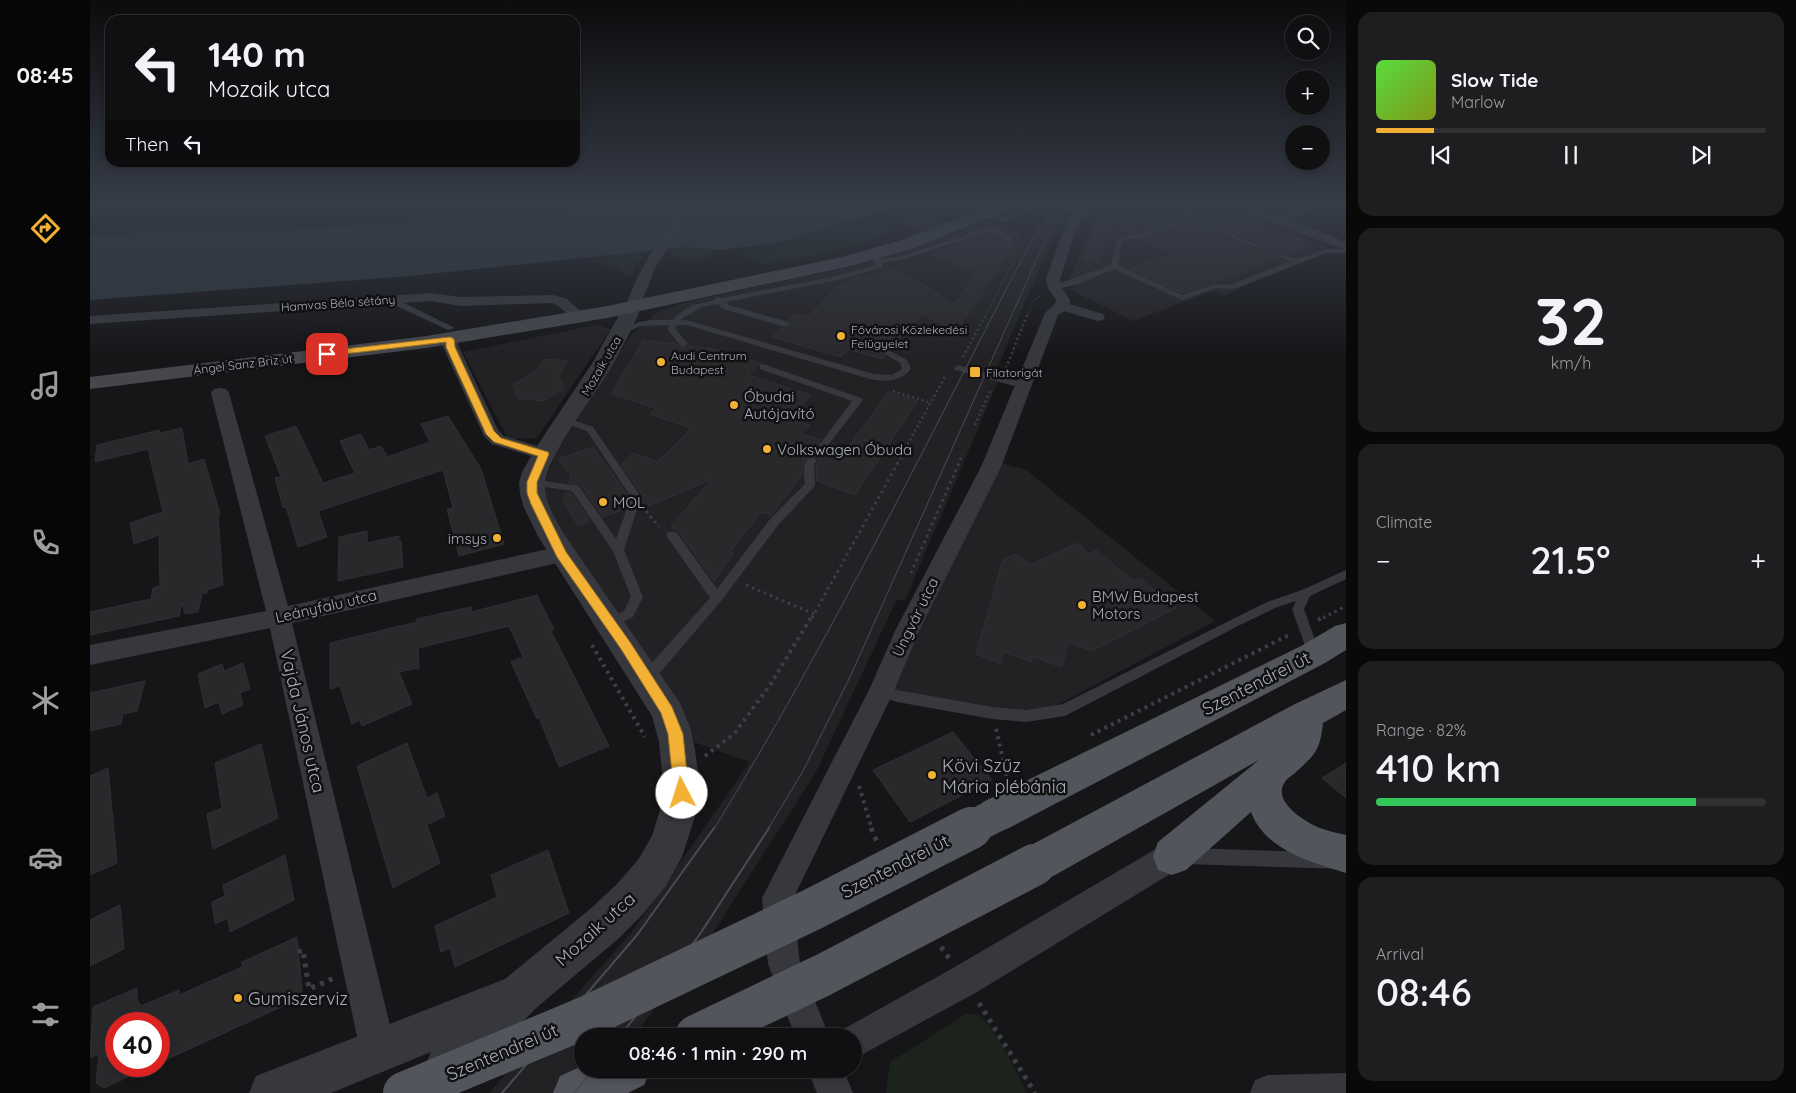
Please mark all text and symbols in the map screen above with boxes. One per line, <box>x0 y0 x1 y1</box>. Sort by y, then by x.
map controls <box>1285 15 1330 170</box>
button: search <box>1285 15 1330 60</box>
text: 140 m <box>208 32 306 76</box>
icon: left <box>125 35 190 100</box>
text: 08:45 <box>16 61 74 89</box>
text: Slow Tide <box>1451 68 1539 92</box>
button: + <box>1285 70 1330 115</box>
text: Mozaik utca <box>208 75 330 103</box>
text: Marlow <box>1451 92 1505 112</box>
button: − <box>1285 125 1330 170</box>
icon: left <box>179 130 207 158</box>
text: Then <box>125 132 169 156</box>
icon: previous <box>1427 141 1455 169</box>
icon: pause <box>1557 141 1585 169</box>
icon: next <box>1687 141 1715 169</box>
icon: directions <box>28 211 63 246</box>
text: 32 <box>1535 280 1607 361</box>
street label: Hamvas Béla sétány <box>280 292 396 314</box>
place label: Fővárosi Közlekedési Felügyelet <box>851 322 967 351</box>
marker: Fővárosi Közlekedési Felügyelet <box>835 330 847 342</box>
pin <box>306 333 348 375</box>
street label: Mozaik utca <box>578 333 624 399</box>
icon: arrive <box>313 340 341 368</box>
place label: Audi Centrum Budapest <box>671 348 747 377</box>
street label: Ángel Sanz Briz út <box>193 350 293 378</box>
text: km/h <box>1551 353 1591 373</box>
marker: Audi Centrum Budapest <box>655 356 667 368</box>
marker: Filatorigát <box>968 365 982 379</box>
place label: Filatorigát <box>986 365 1043 380</box>
icon: music <box>28 368 63 403</box>
place label: Óbudai Autójavító <box>744 387 815 423</box>
marker: Óbudai Autójavító <box>728 399 740 411</box>
place label: Volkswagen Óbuda <box>777 440 912 459</box>
marker: Volkswagen Óbuda <box>761 443 773 455</box>
place label: MOL <box>613 493 645 512</box>
marker: MOL <box>597 496 609 508</box>
text: Climate <box>1376 512 1432 532</box>
icon: phone <box>28 525 63 560</box>
place label: imsys <box>448 529 487 548</box>
marker: imsys <box>491 532 503 544</box>
text: 21.5° <box>1530 536 1611 584</box>
text: − <box>1376 543 1391 578</box>
text: + <box>1750 543 1766 578</box>
street label: Ungvár utca <box>888 574 942 660</box>
street label: Leányfalu utca <box>273 585 379 627</box>
place label: BMW Budapest Motors <box>1092 587 1199 623</box>
marker: BMW Budapest Motors <box>1076 599 1088 611</box>
street label: Szentendrei út <box>1198 646 1314 720</box>
street label: Vajda János utca <box>275 647 331 795</box>
icon: climate <box>28 683 63 718</box>
text: Range · 82% <box>1376 720 1466 740</box>
text: 410 km <box>1376 744 1501 792</box>
place label: Kövi Szűz Mária plébánia <box>942 754 1066 798</box>
position arrow <box>655 766 707 818</box>
marker: Kövi Szűz Mária plébánia <box>926 769 938 781</box>
street label: Szentendrei út <box>837 829 953 903</box>
icon: car <box>28 840 63 875</box>
street label: Mozaik utca <box>550 887 640 971</box>
text: Arrival <box>1376 944 1424 964</box>
text: 08:46 <box>1376 968 1472 1016</box>
place label: Gumiszerviz <box>248 987 348 1010</box>
marker: Gumiszerviz <box>232 992 244 1004</box>
icon: filters <box>28 997 63 1032</box>
speed limit sign: 40 <box>105 1012 170 1077</box>
street label: Szentendrei út <box>443 1018 561 1086</box>
text: 08:46 · 1 min · 290 m <box>629 1041 807 1065</box>

